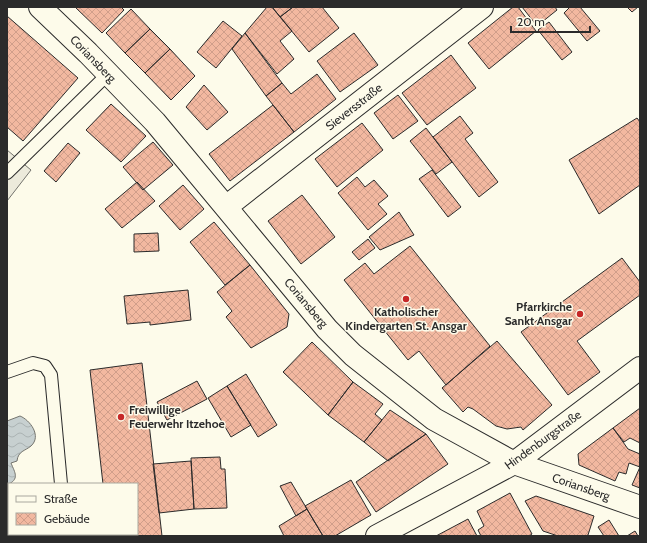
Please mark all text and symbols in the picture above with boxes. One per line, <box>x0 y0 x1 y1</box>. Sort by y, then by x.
scale bar <box>511 8 590 34</box>
text: 20 m <box>517 14 545 29</box>
street label: Coriansberg <box>67 32 120 86</box>
street label: Sieversstraße <box>322 80 385 133</box>
street label: Coriansberg <box>281 275 332 331</box>
marker: Katholischer Kindergarten St. Ansgar <box>401 294 411 304</box>
place label: Pfarrkirche Sankt Ansgar <box>505 299 572 328</box>
place label: Katholischer Kindergarten St. Ansgar <box>345 304 467 333</box>
marker: Pfarrkirche Sankt Ansgar <box>575 309 585 319</box>
place label: Freiwillige Feuerwehr Itzehoe <box>129 402 225 431</box>
street label: Hindenburgstraße <box>501 407 584 472</box>
marker: Freiwillige Feuerwehr Itzehoe <box>116 412 126 422</box>
street label: Coriansberg <box>550 470 613 504</box>
legend <box>8 483 138 535</box>
text: Straße <box>44 491 77 506</box>
text: Gebäude <box>44 511 90 526</box>

